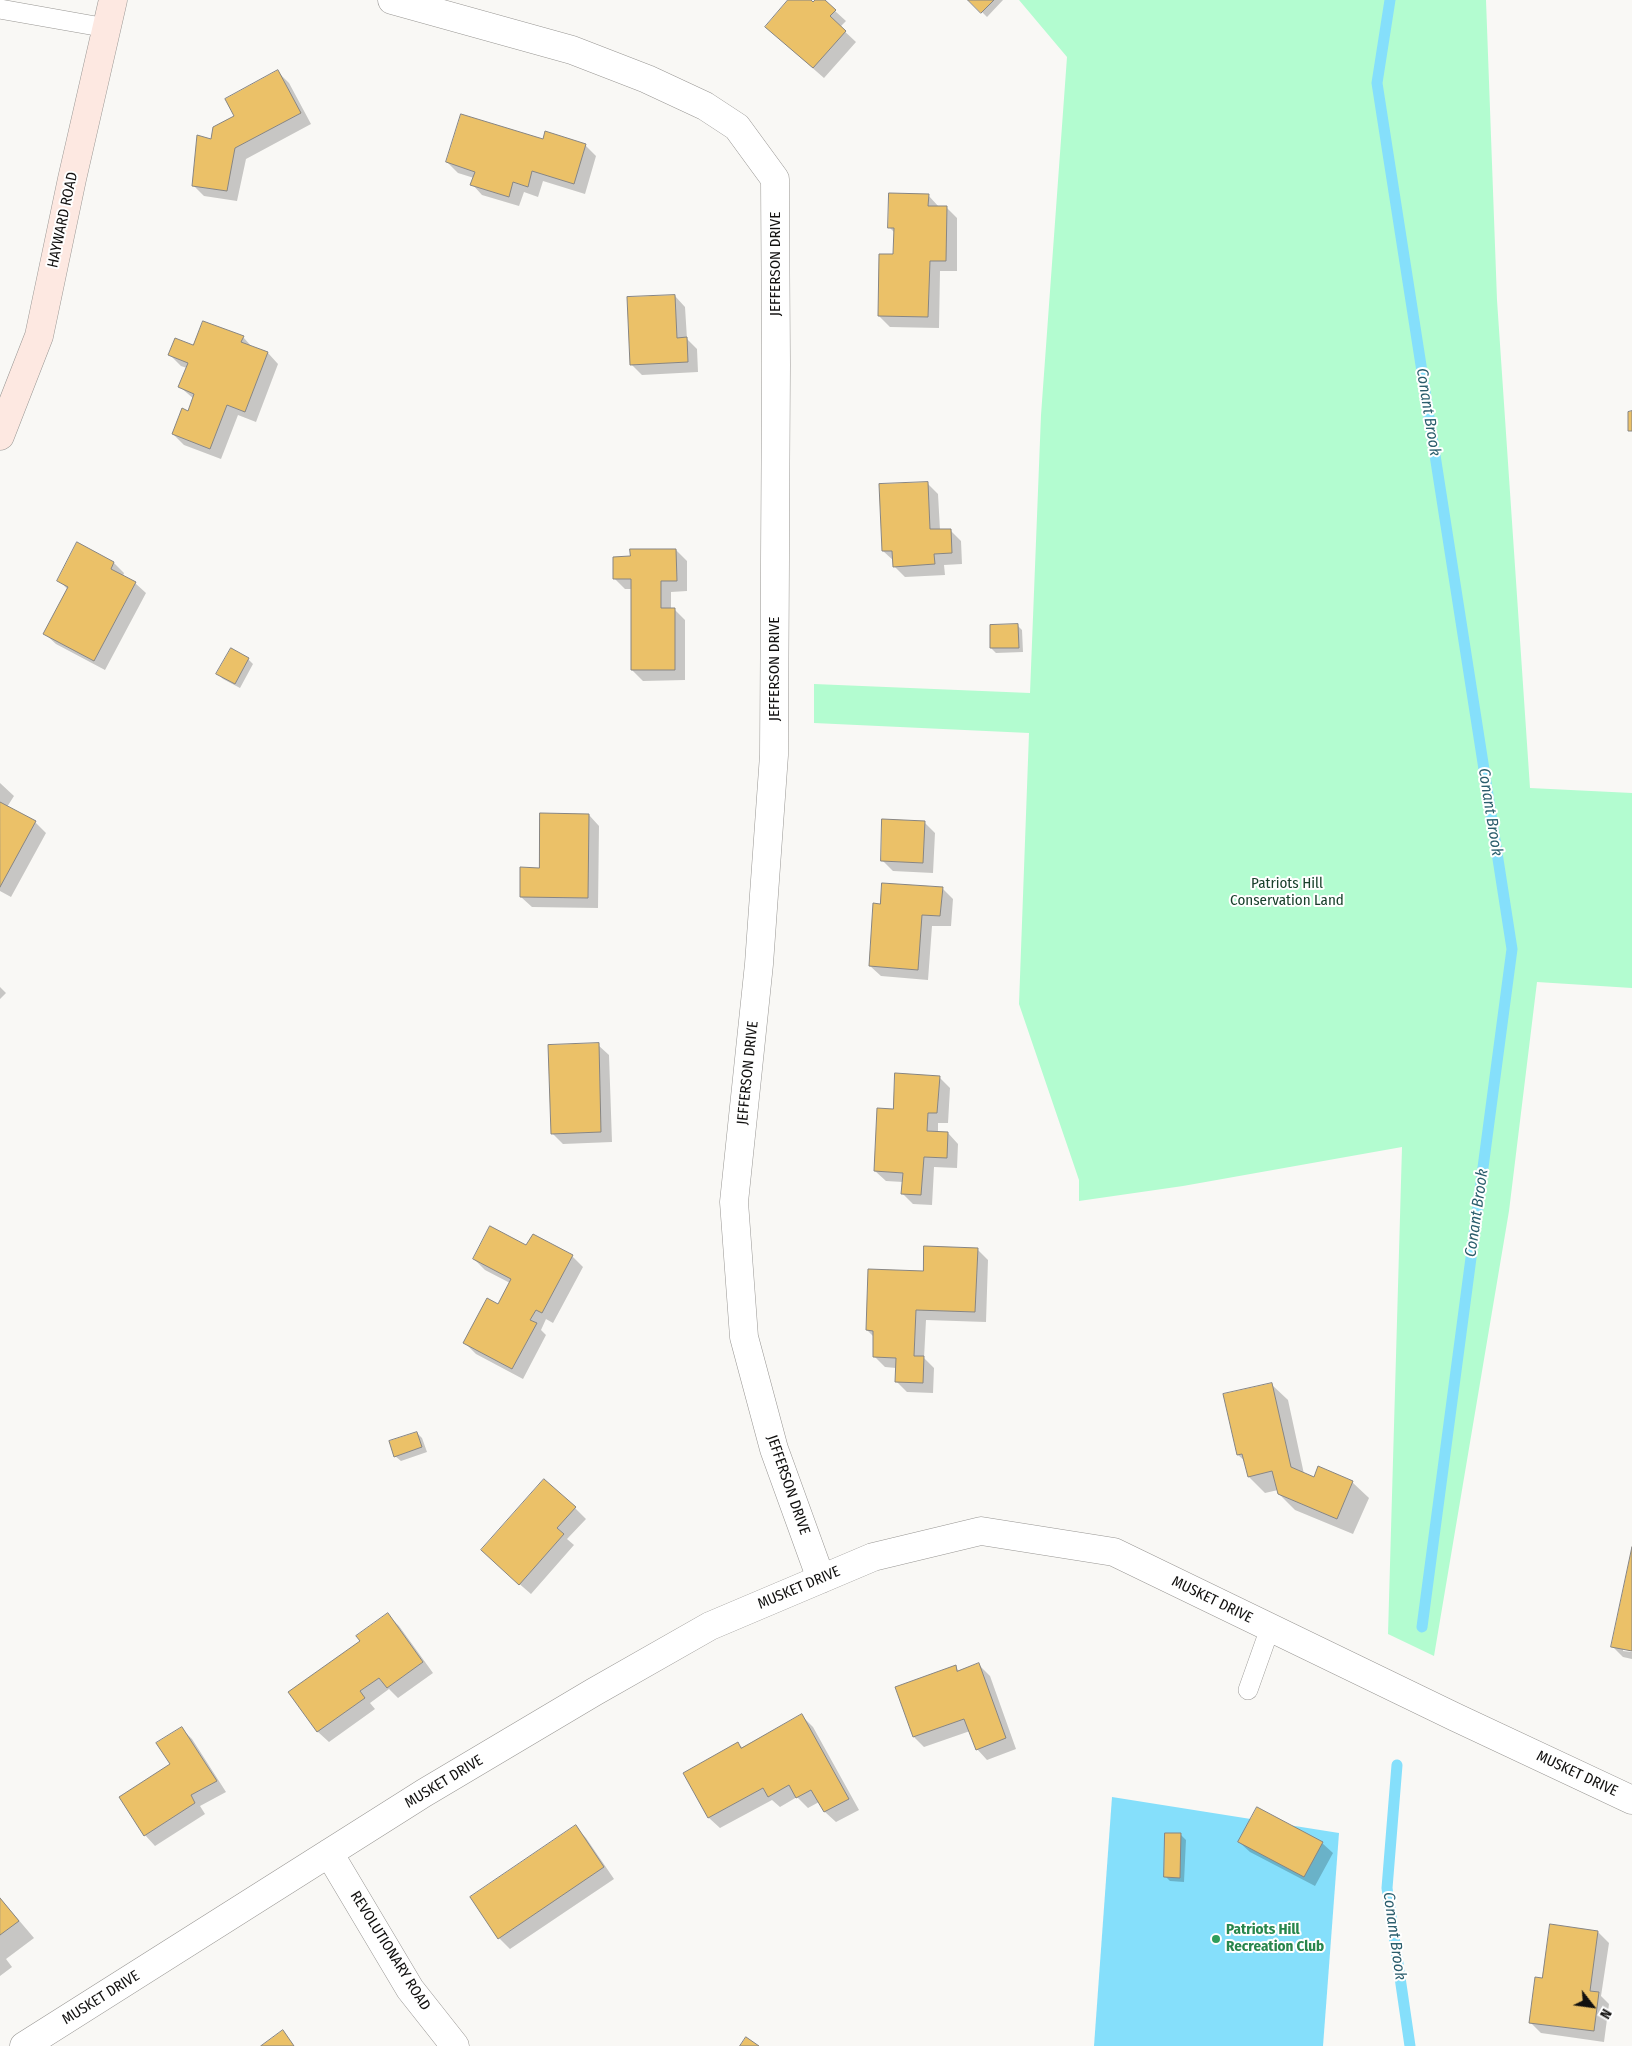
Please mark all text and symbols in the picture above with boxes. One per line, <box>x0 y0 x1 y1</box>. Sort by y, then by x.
street label: HAYWARD ROAD <box>44 171 82 269</box>
street label: JEFFERSON DRIVE <box>767 212 785 316</box>
water label: Conant Brook <box>1412 367 1444 457</box>
street label: JEFFERSON DRIVE <box>766 617 784 721</box>
water label: Conant Brook <box>1474 767 1506 857</box>
park label: Patriots Hill Conservation Land <box>1230 875 1344 910</box>
street label: JEFFERSON DRIVE <box>734 1020 762 1126</box>
water label: Conant Brook <box>1461 1168 1493 1258</box>
street label: JEFFERSON DRIVE <box>763 1433 813 1537</box>
street label: MUSKET DRIVE <box>755 1563 843 1613</box>
street label: MUSKET DRIVE <box>1169 1573 1255 1627</box>
street label: MUSKET DRIVE <box>1533 1747 1621 1801</box>
street label: MUSKET DRIVE <box>402 1752 486 1812</box>
street label: REVOLUTIONARY ROAD <box>346 1888 434 2014</box>
water label: Conant Brook <box>1378 1891 1410 1981</box>
place label: Patriots Hill Recreation Club <box>1226 1921 1324 1956</box>
marker: Patriots Hill Recreation Club <box>1210 1933 1222 1945</box>
street label: MUSKET DRIVE <box>59 1967 143 2029</box>
north arrow <box>1567 1981 1617 2031</box>
text: N <box>1596 2006 1615 2022</box>

